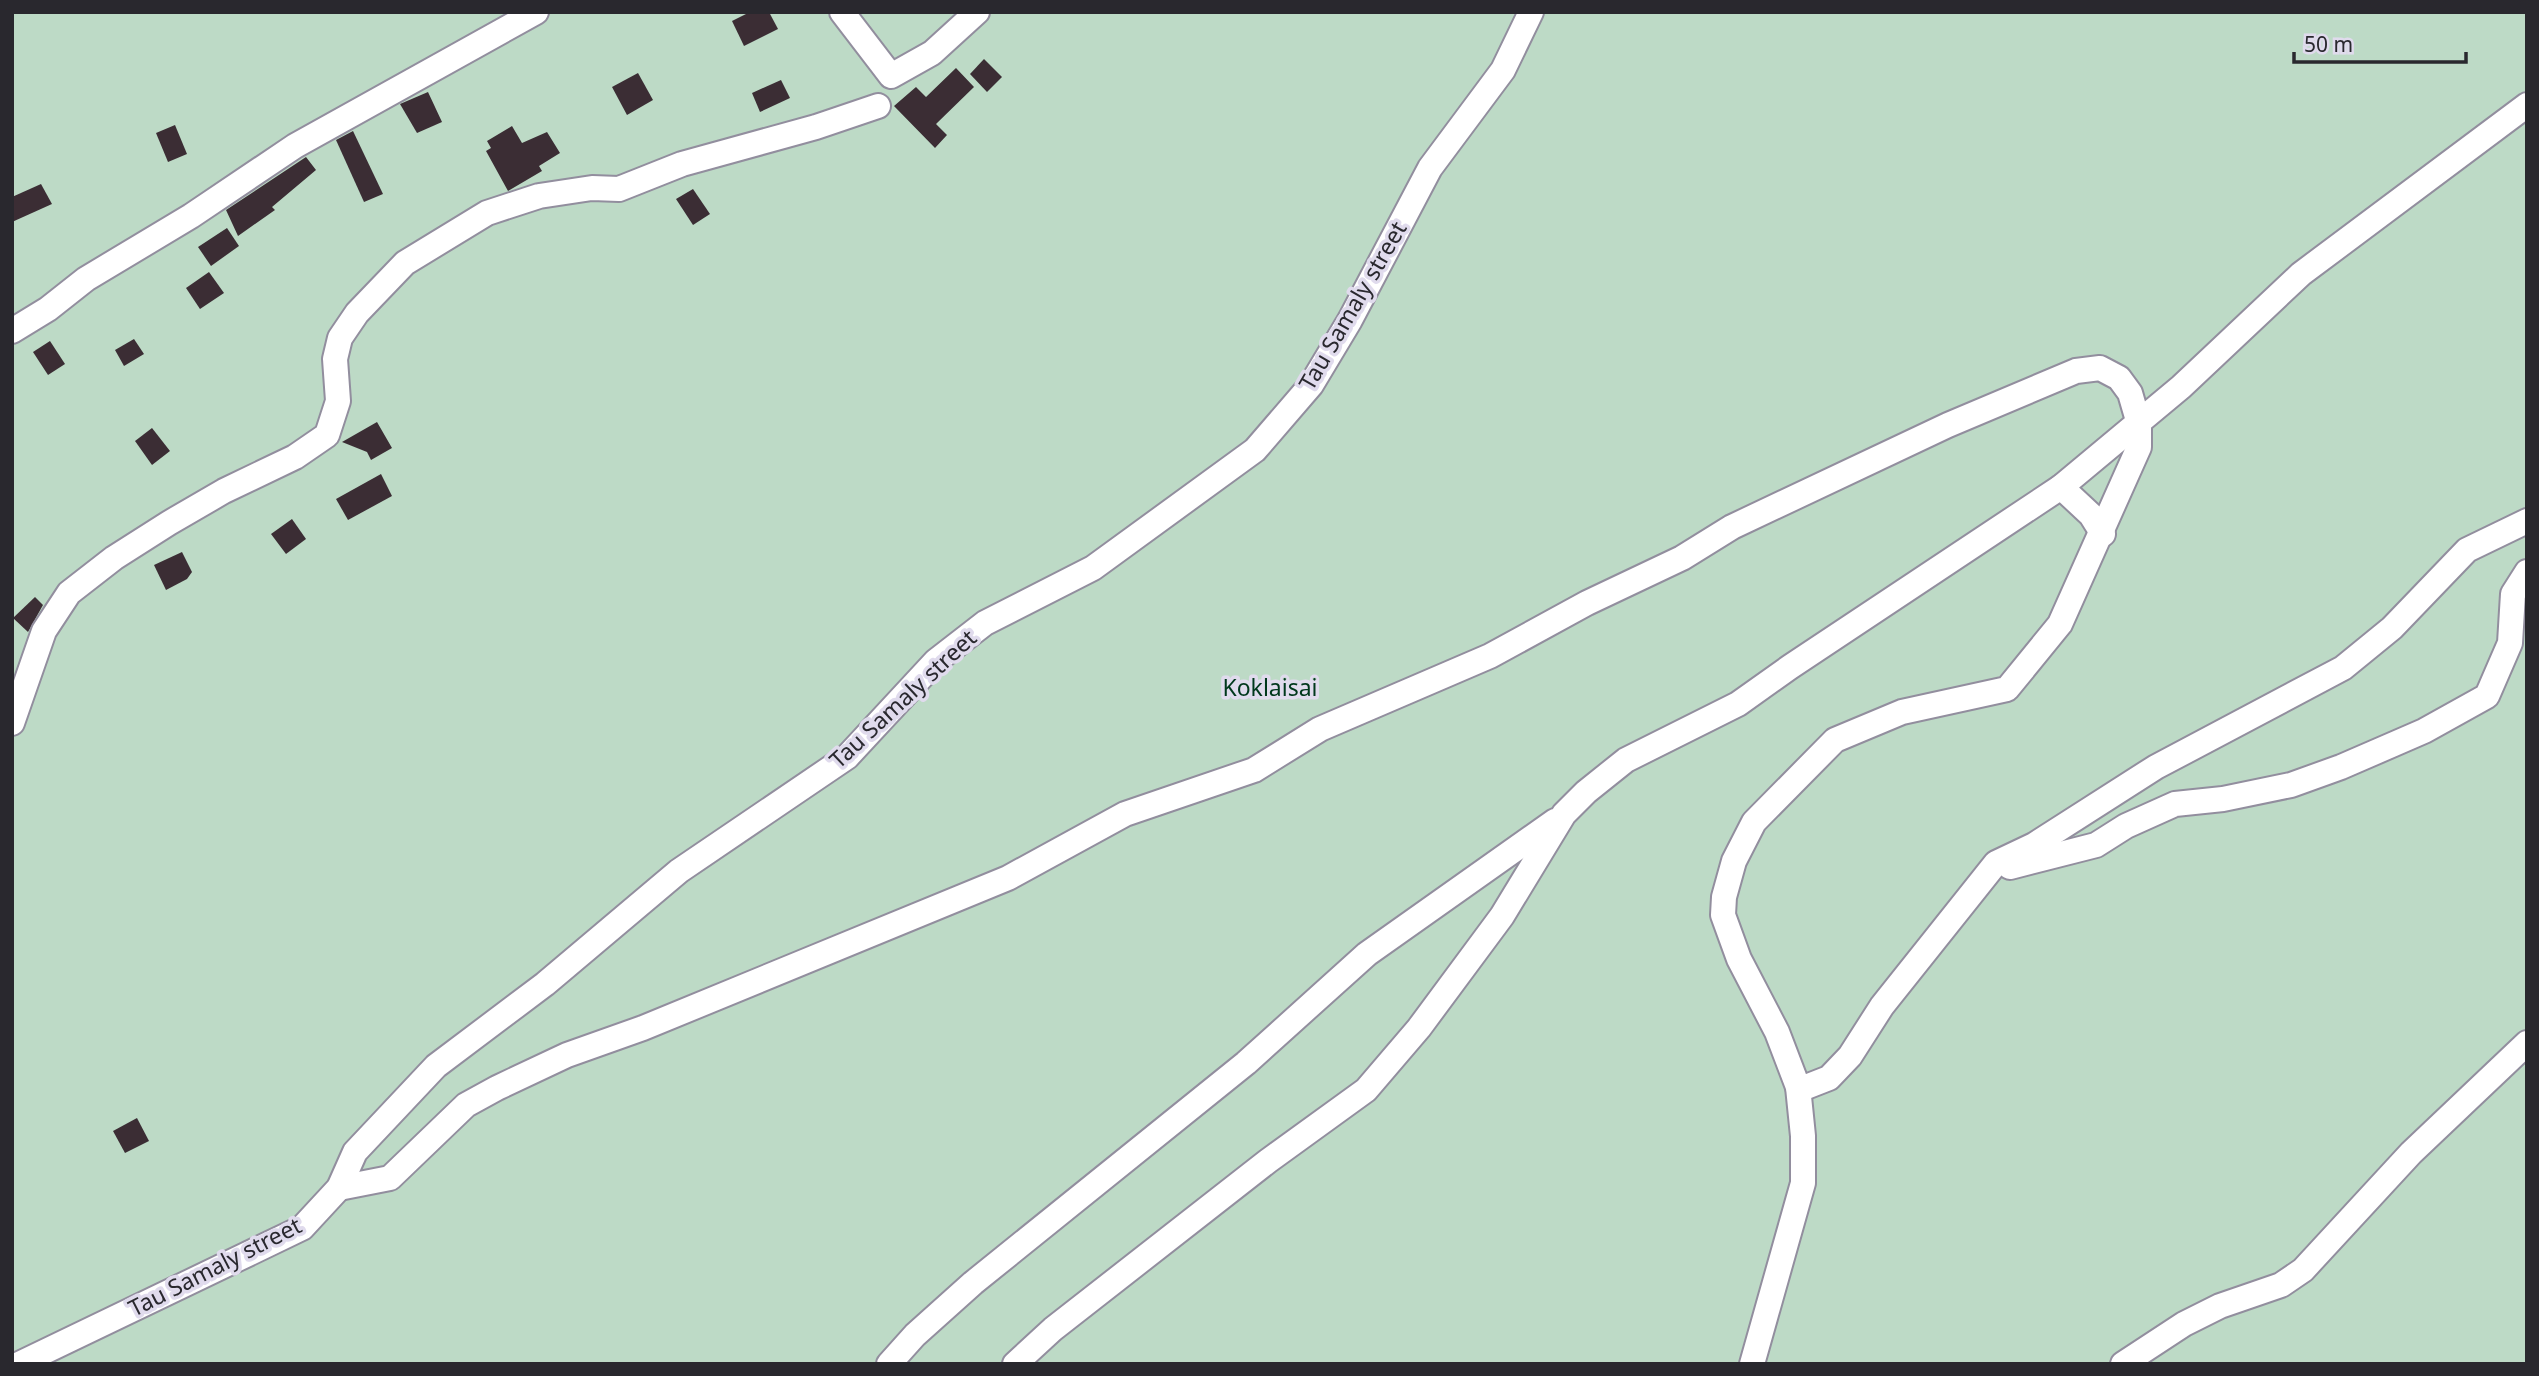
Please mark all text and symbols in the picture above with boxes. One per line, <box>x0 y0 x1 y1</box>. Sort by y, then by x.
scale bar <box>2294 21 2466 65</box>
text: 50 m <box>2304 30 2353 58</box>
street label: Tau Samaly street <box>1291 215 1414 396</box>
street label: Tau Samaly street <box>822 622 983 775</box>
park label: Koklaisai <box>1222 671 1318 703</box>
street label: Tau Samaly street <box>123 1209 307 1324</box>

